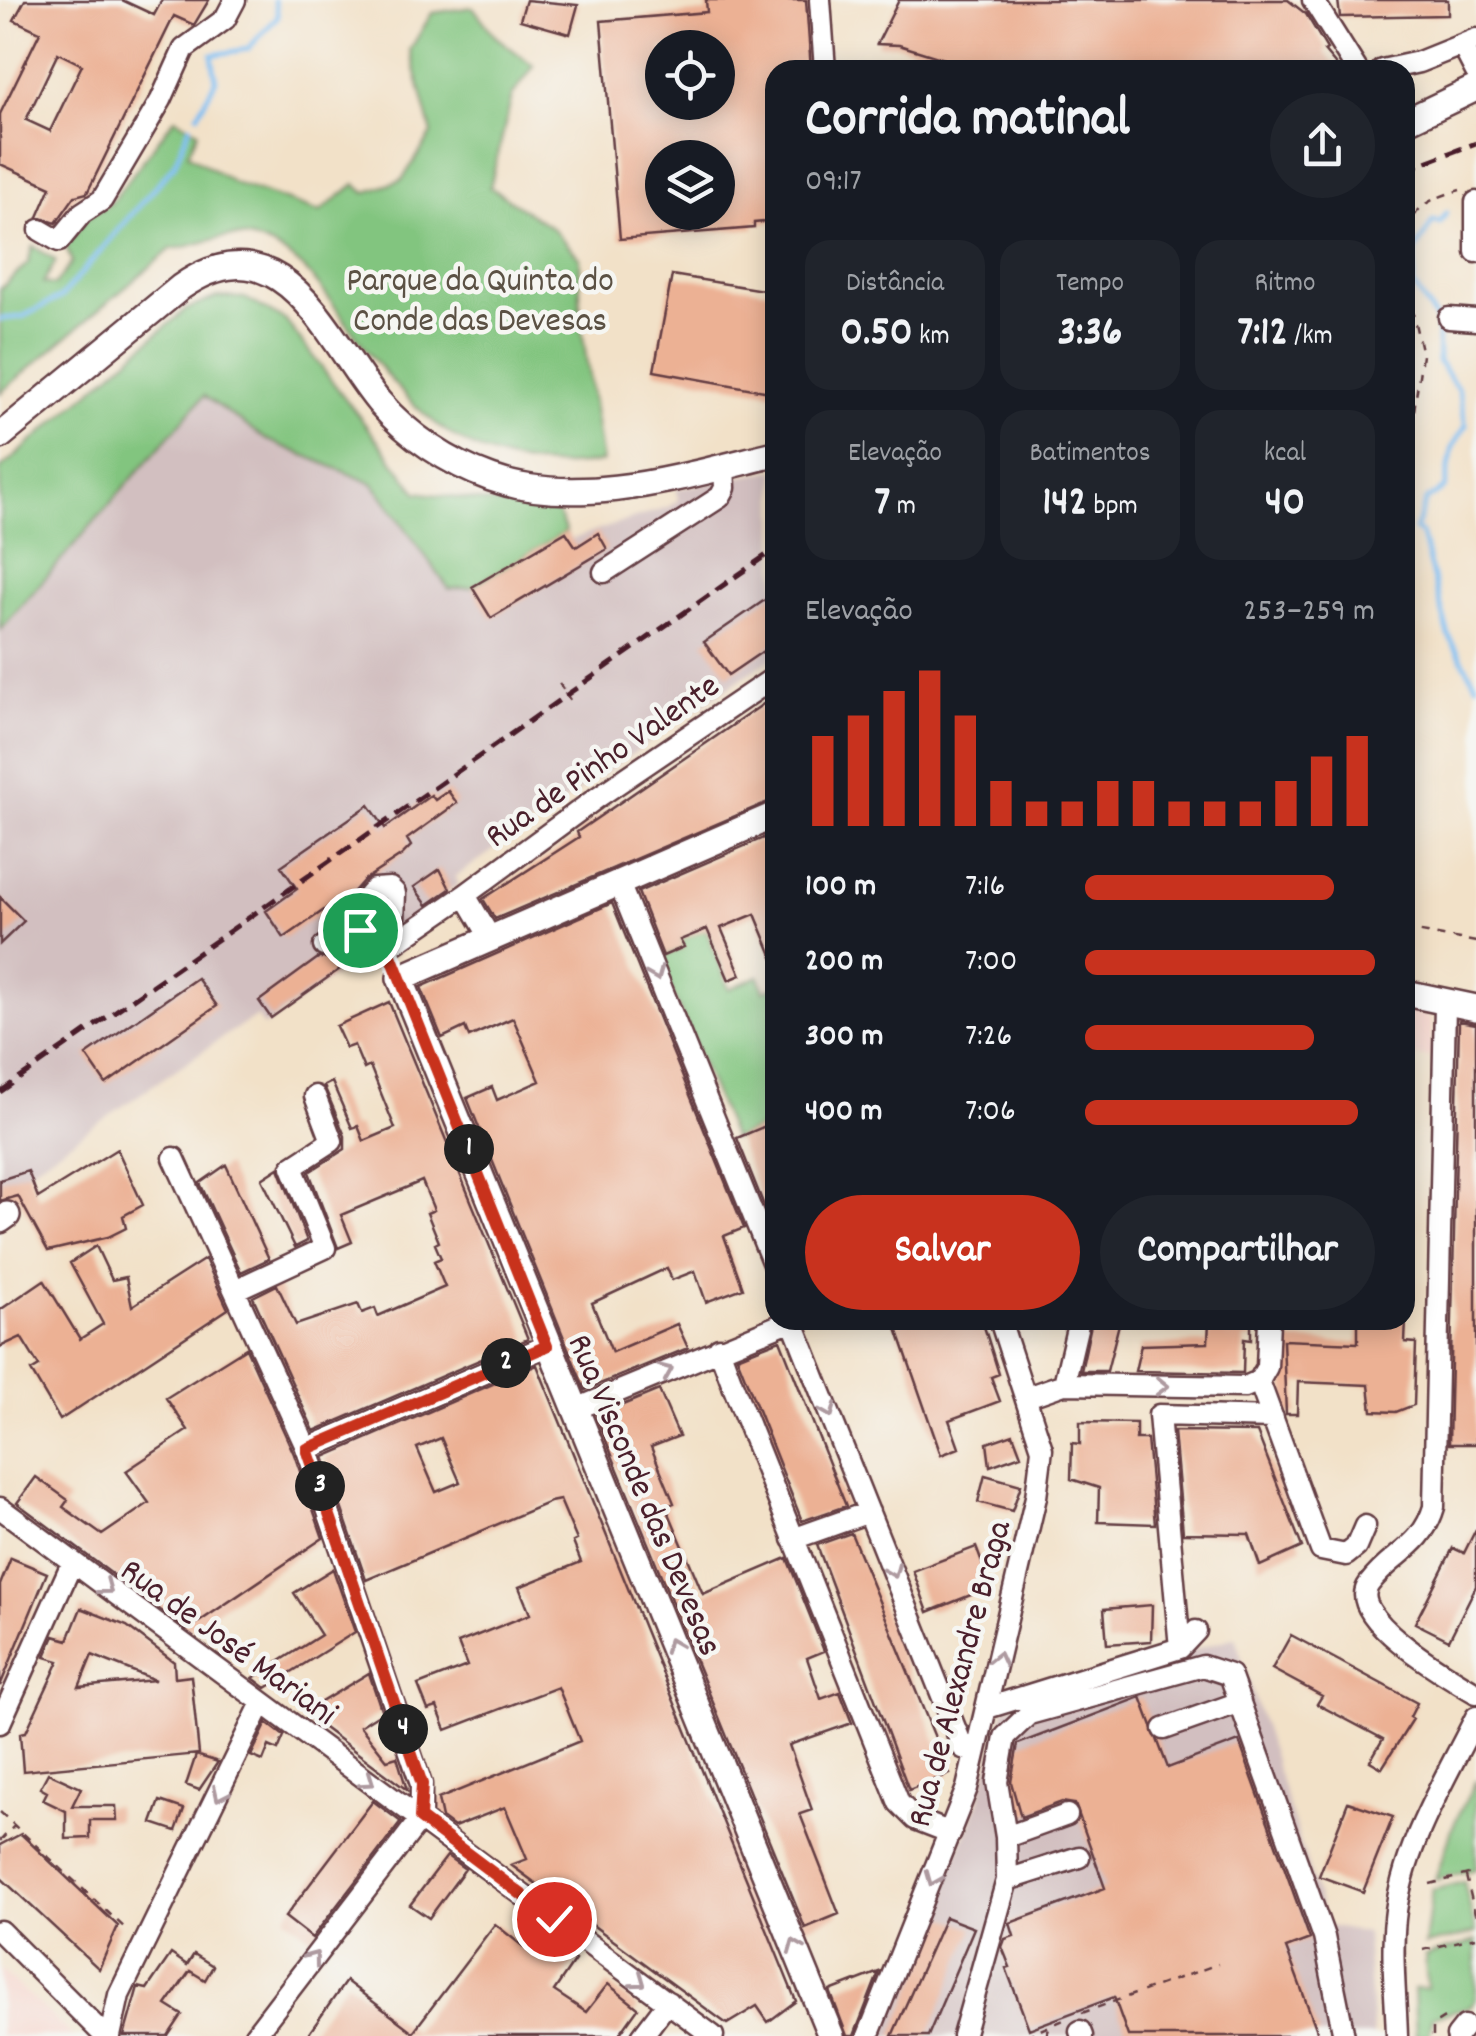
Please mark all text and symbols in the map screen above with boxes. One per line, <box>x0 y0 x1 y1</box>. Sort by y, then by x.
map controls <box>645 30 735 230</box>
button: locate <box>645 30 735 120</box>
text: Corrida matinal <box>805 83 1130 162</box>
button: share <box>1270 93 1375 198</box>
button: layers <box>645 140 735 230</box>
text: 09:17 <box>805 160 862 206</box>
park label: Parque da Quinta do Conde das Devesas <box>346 258 614 348</box>
text: Distância <box>846 265 944 305</box>
text: Tempo <box>1056 265 1124 305</box>
text: Ritmo <box>1255 265 1315 305</box>
text: 0.50 <box>840 305 913 365</box>
text: 3:36 <box>1058 305 1122 365</box>
text: 7:12 <box>1237 305 1288 365</box>
text: km <box>913 318 950 358</box>
text: /km <box>1288 318 1333 358</box>
text: Elevação <box>848 435 942 475</box>
text: Batimentos <box>1030 435 1150 475</box>
text: kcal <box>1264 435 1306 475</box>
text: 7 <box>874 475 890 535</box>
text: 142 <box>1042 475 1087 535</box>
text: 40 <box>1265 475 1305 535</box>
text: m <box>890 488 916 528</box>
text: bpm <box>1087 488 1138 528</box>
text: Elevação <box>805 590 913 636</box>
text: 253–259 m <box>1243 590 1375 636</box>
street label: Rua de Pinho Valente <box>477 663 731 863</box>
text: 100 m <box>805 865 876 911</box>
text: 7:16 <box>965 865 1005 911</box>
pin <box>318 888 403 973</box>
icon: arrive <box>333 903 388 958</box>
text: 200 m <box>805 940 883 986</box>
text: 7:00 <box>965 940 1017 986</box>
one-way arrow <box>644 964 664 981</box>
text: 300 m <box>805 1015 883 1061</box>
text: 7:26 <box>965 1015 1012 1061</box>
text: 400 m <box>805 1090 882 1136</box>
text: 7:06 <box>965 1090 1016 1136</box>
pin: 1 <box>444 1124 494 1174</box>
text: 1 <box>466 1129 472 1169</box>
button: Salvar <box>805 1195 1080 1310</box>
button: Compartilhar <box>1100 1195 1375 1310</box>
street label: Rua Visconde das Devesas <box>552 1327 733 1665</box>
pin: 2 <box>481 1338 531 1388</box>
text: 2 <box>500 1343 512 1383</box>
one-way arrow <box>656 1363 674 1383</box>
one-way arrow <box>1154 1375 1170 1396</box>
one-way arrow <box>817 1401 837 1419</box>
pin: 3 <box>295 1461 345 1511</box>
text: 3 <box>314 1466 326 1506</box>
street label: Rua de Alexandre Braga <box>897 1515 1027 1833</box>
street label: Rua de José Mariani <box>108 1548 346 1740</box>
one-way arrow <box>881 1561 901 1579</box>
one-way arrow <box>95 1577 113 1594</box>
one-way arrow <box>664 1637 684 1655</box>
one-way arrow <box>986 1651 1007 1668</box>
pin: 4 <box>378 1704 428 1754</box>
text: 4 <box>397 1709 409 1749</box>
one-way arrow <box>356 1769 375 1787</box>
one-way arrow <box>213 1784 233 1802</box>
one-way arrow <box>924 1869 944 1886</box>
pin <box>512 1877 597 1962</box>
icon: check <box>527 1892 582 1947</box>
one-way arrow <box>786 1938 806 1955</box>
one-way arrow <box>301 1952 318 1970</box>
one-way arrow <box>628 1970 646 1987</box>

